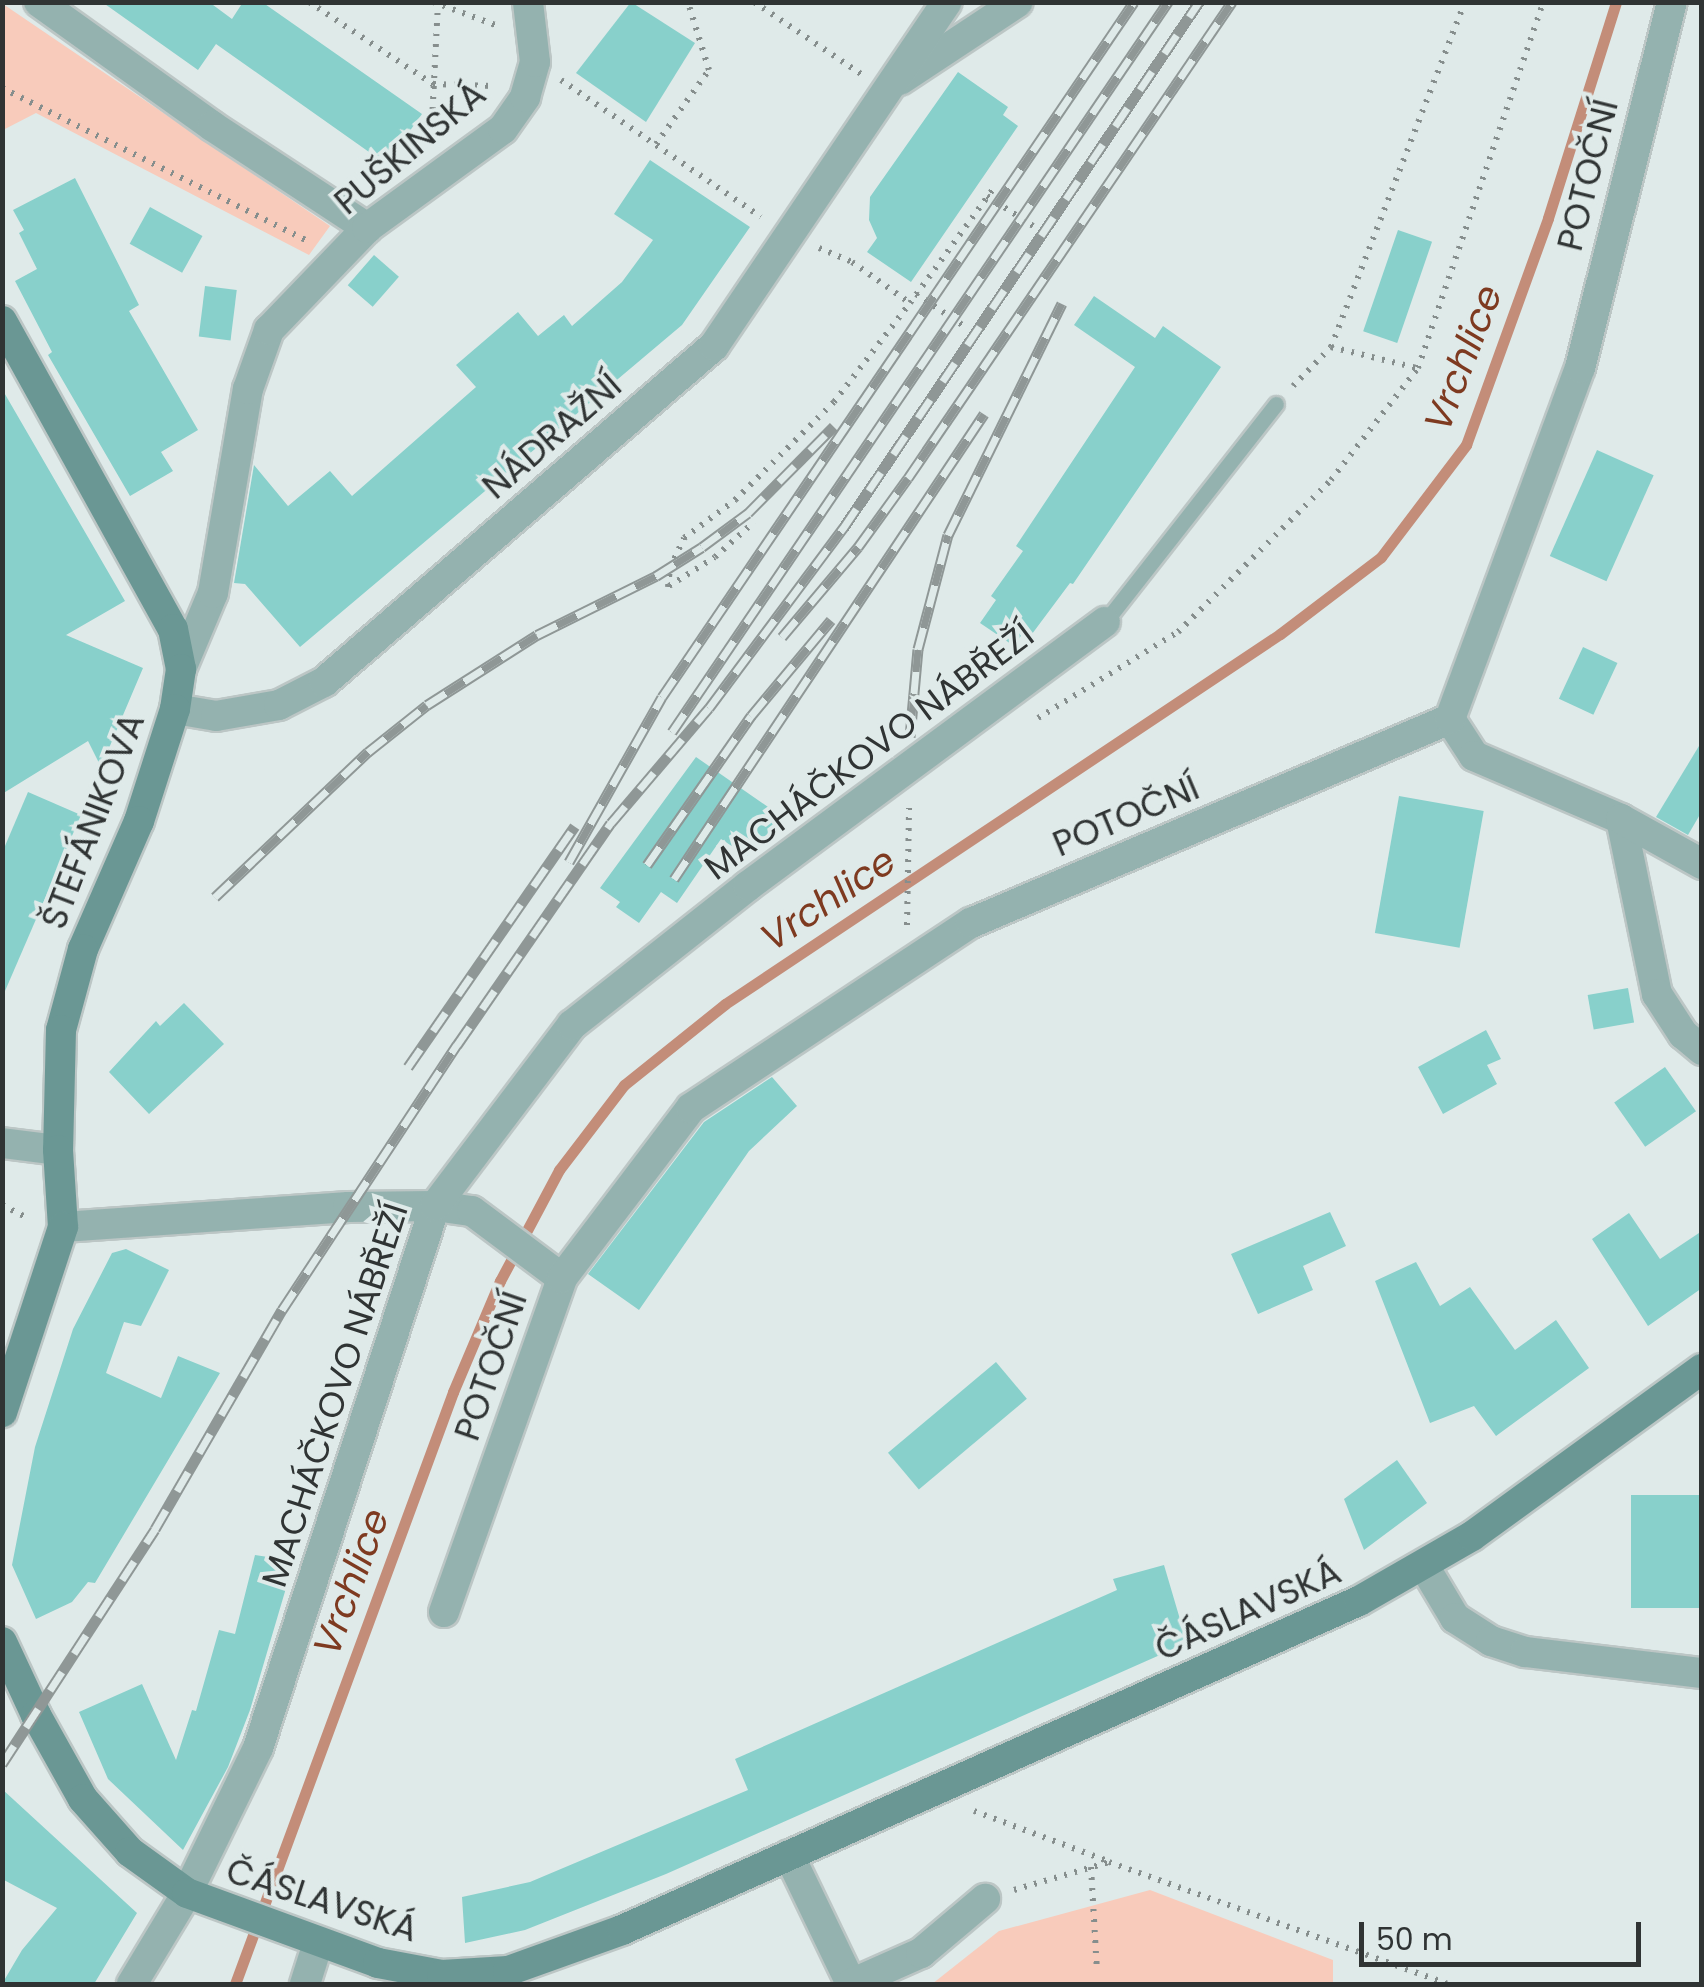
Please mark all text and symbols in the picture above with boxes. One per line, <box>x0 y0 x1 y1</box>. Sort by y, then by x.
street label: PUŠKINSKÁ <box>326 73 494 223</box>
street label: POTOČNÍ <box>1549 95 1627 255</box>
water label: Vrchlice <box>1414 279 1512 437</box>
street label: NÁDRAŽNÍ <box>474 364 630 508</box>
street label: MACHÁČKOVO NÁBŘEŽÍ <box>696 614 1042 888</box>
street label: ŠTEFÁNIKOVA <box>33 707 153 935</box>
street label: POTOČNÍ <box>1047 766 1205 866</box>
water label: Vrchlice <box>752 837 904 961</box>
street label: MACHÁČKOVO NÁBŘEŽÍ <box>253 1198 417 1592</box>
street label: POTOČNÍ <box>446 1286 536 1446</box>
water label: Vrchlice <box>303 1503 399 1661</box>
street label: ČÁSLAVSKÁ <box>1149 1550 1347 1670</box>
street label: ČÁSLAVSKÁ <box>221 1849 423 1951</box>
scale bar <box>1364 1902 1646 1964</box>
text: 50 m <box>1376 1918 1453 1961</box>

